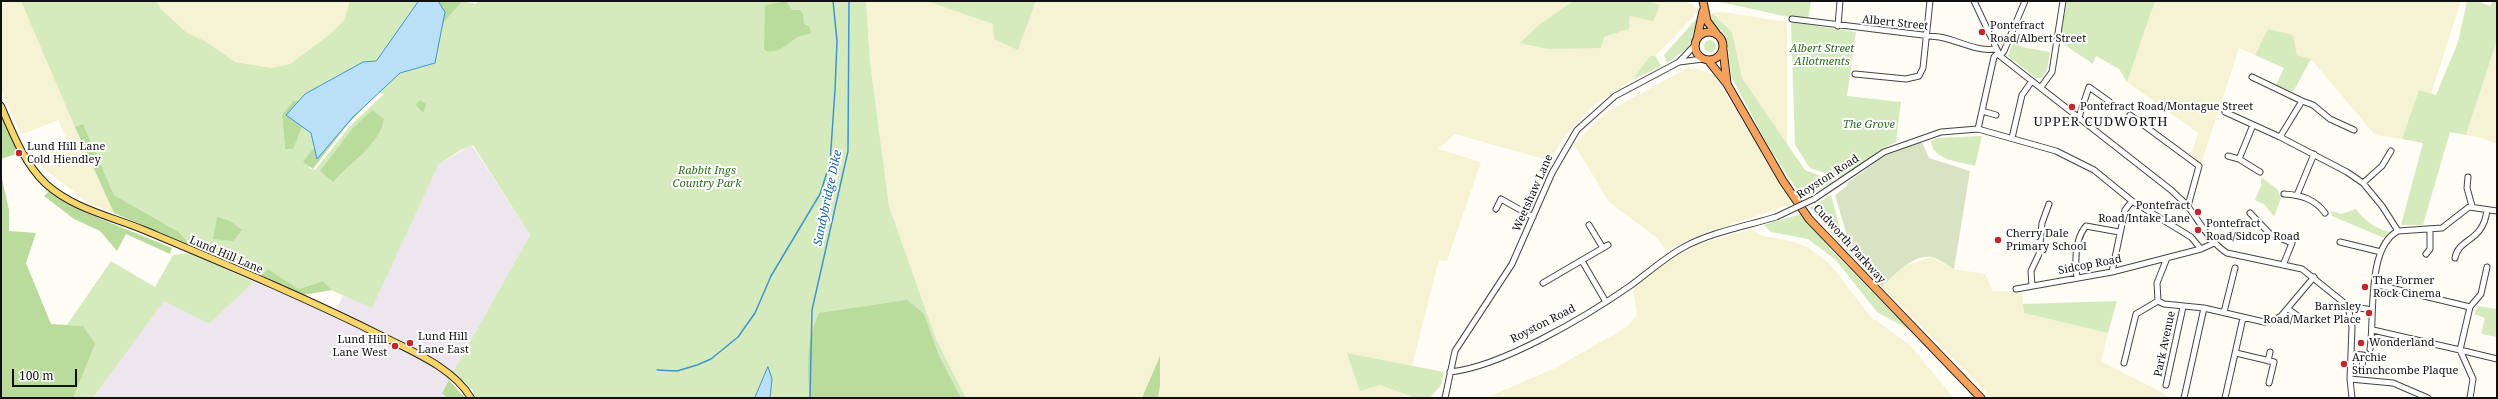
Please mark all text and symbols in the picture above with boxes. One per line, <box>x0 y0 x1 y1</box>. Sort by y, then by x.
street label: Albert Street <box>1861 13 1929 33</box>
place label: Pontefract Road/Albert Street <box>1990 19 2086 45</box>
marker: Pontefract Road/Albert Street <box>1977 27 1987 37</box>
park label: Albert Street Allotments <box>1790 42 1854 68</box>
place label: Pontefract Road/Montague Street <box>2080 100 2253 114</box>
marker: Pontefract Road/Montague Street <box>2067 102 2077 112</box>
district label: UPPER CUDWORTH <box>2033 114 2169 130</box>
park label: The Grove <box>1843 118 1895 132</box>
place label: Lund Hill Lane Cold Hiendley <box>27 140 105 166</box>
marker: Lund Hill Lane Cold Hiendley <box>14 148 24 158</box>
water label: Sandybridge Dike <box>811 149 845 247</box>
street label: Weetshaw Lane <box>1510 152 1556 234</box>
street label: Royston Road <box>1795 152 1861 202</box>
park label: Rabbit Ings Country Park <box>673 164 741 190</box>
place label: Pontefract Road/Intake Lane <box>2098 199 2190 225</box>
street label: Cudworth Parkway <box>1810 202 1888 286</box>
marker: Pontefract Road/Intake Lane <box>2193 207 2203 217</box>
place label: Pontefract Road/Sidcop Road <box>2206 217 2300 243</box>
marker: Pontefract Road/Sidcop Road <box>2193 225 2203 235</box>
place label: Cherry Dale Primary School <box>2006 227 2087 253</box>
street label: Lund Hill Lane <box>187 234 265 276</box>
marker: Cherry Dale Primary School <box>1993 235 2003 245</box>
street label: Sidcop Road <box>2057 252 2123 278</box>
place label: The Former Rock Cinema <box>2373 274 2441 300</box>
marker: The Former Rock Cinema <box>2360 282 2370 292</box>
place label: Barnsley Road/Market Place <box>2263 300 2361 326</box>
street label: Royston Road <box>1508 302 1578 346</box>
marker: Barnsley Road/Market Place <box>2364 308 2374 318</box>
street label: Park Avenue <box>2152 310 2178 378</box>
place label: Lund Hill Lane East <box>418 330 469 356</box>
place label: Lund Hill Lane West <box>333 333 387 359</box>
place label: Wonderland <box>2369 336 2435 350</box>
marker: Lund Hill Lane East <box>405 338 415 348</box>
marker: Wonderland <box>2356 338 2366 348</box>
marker: Lund Hill Lane West <box>390 341 400 351</box>
place label: Archie Stinchcombe Plaque <box>2352 351 2458 377</box>
marker: Archie Stinchcombe Plaque <box>2339 359 2349 369</box>
scale bar <box>14 361 79 387</box>
text: 100 m <box>19 367 54 384</box>

